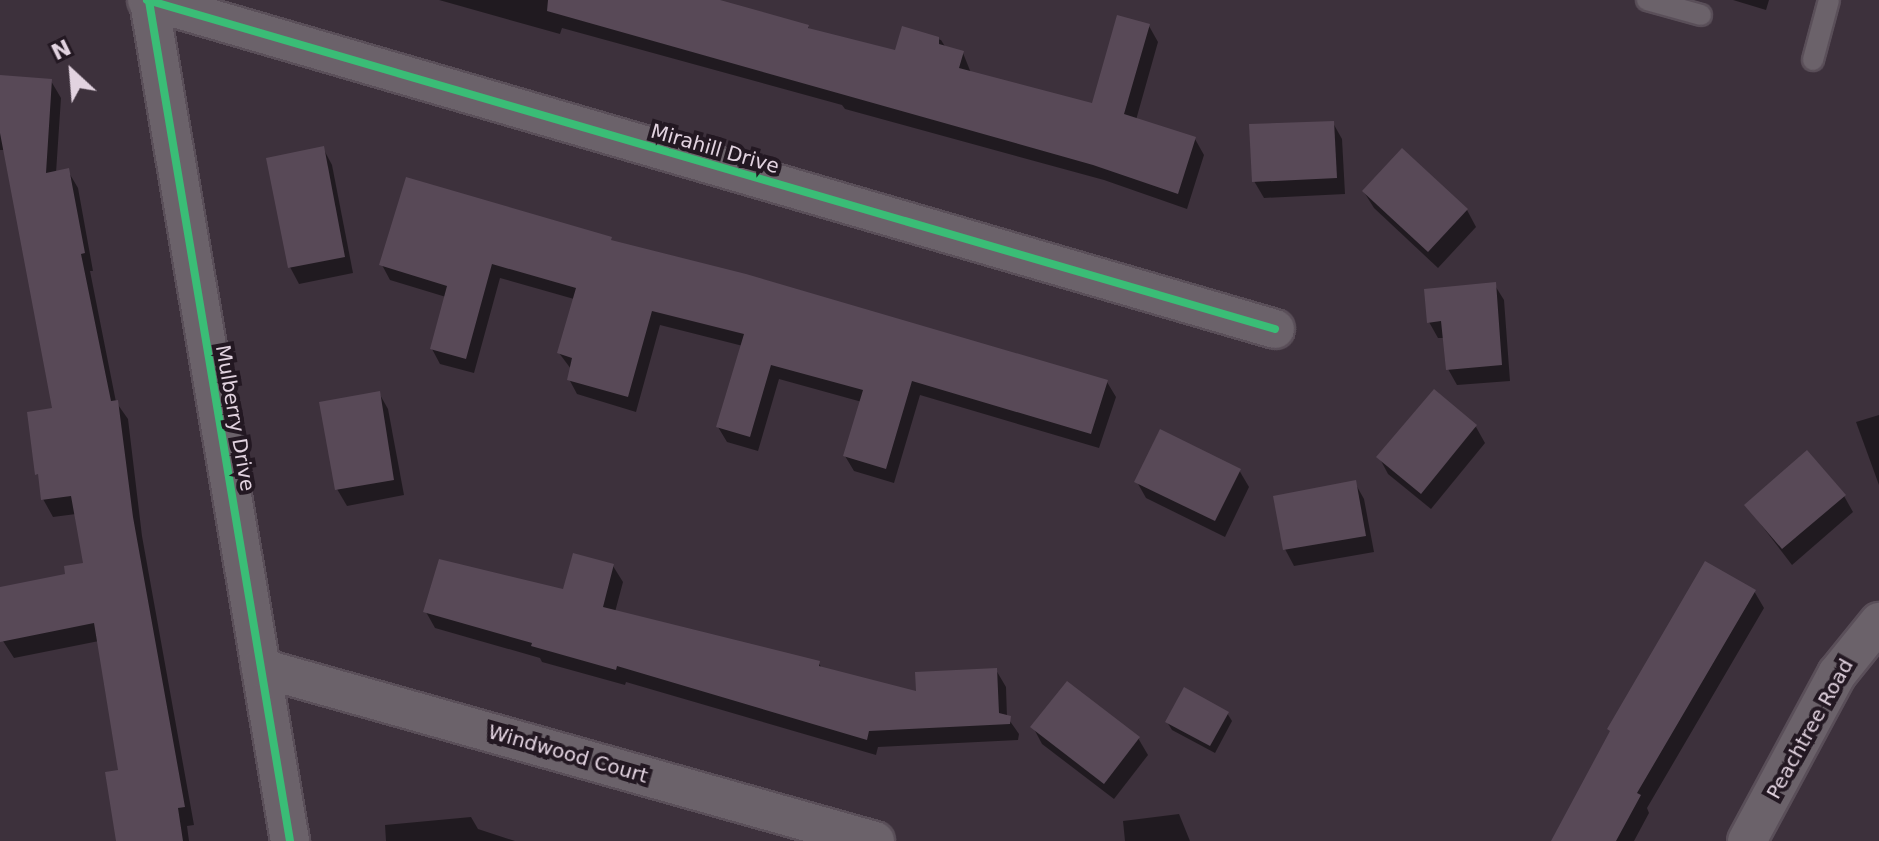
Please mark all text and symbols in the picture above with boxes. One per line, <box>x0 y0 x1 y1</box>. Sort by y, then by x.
north arrow <box>32 32 112 112</box>
text: N <box>47 35 75 65</box>
street label: Mirahill Drive <box>648 119 782 179</box>
street label: Mulberry Drive <box>210 343 260 493</box>
street label: Peachtree Road <box>1762 655 1858 803</box>
street label: Windwood Court <box>485 720 651 788</box>

